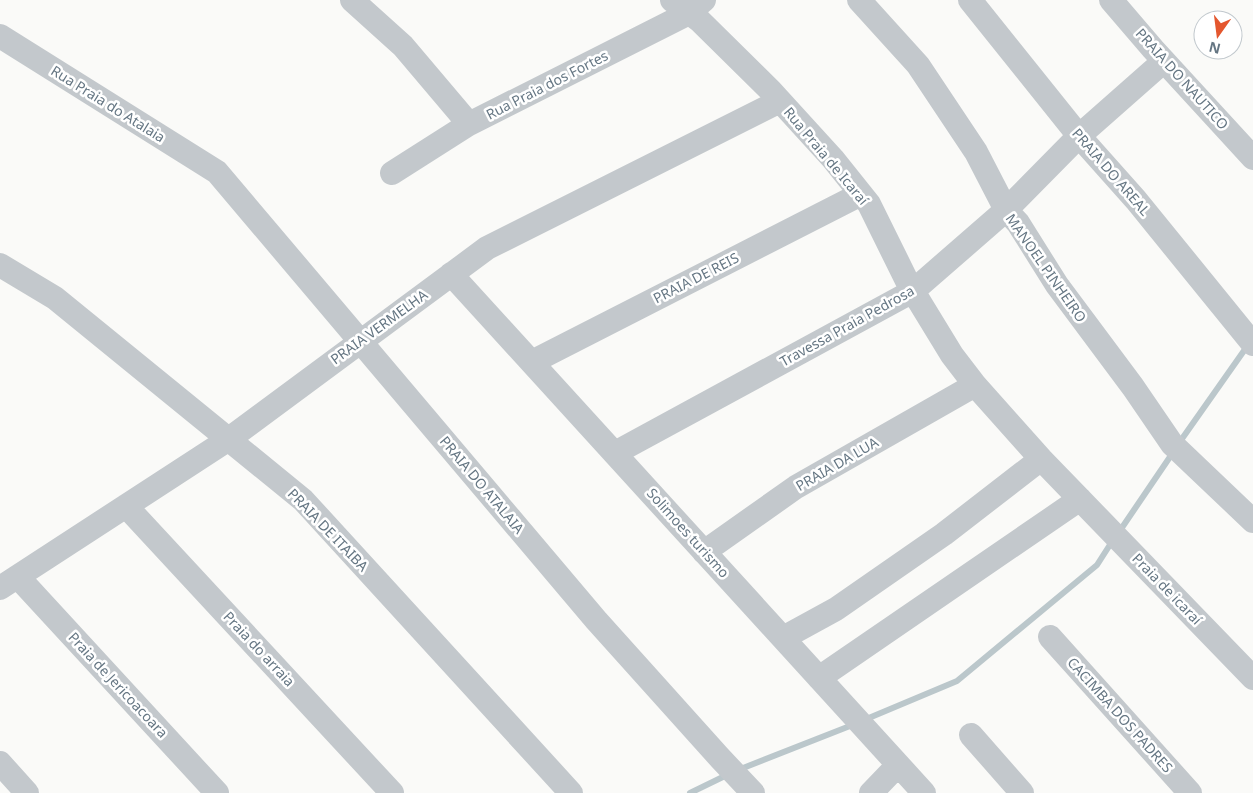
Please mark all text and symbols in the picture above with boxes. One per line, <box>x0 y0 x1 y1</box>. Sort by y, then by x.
north arrow <box>1193 10 1243 60</box>
street label: PRAIA DO NAUTICO <box>1132 25 1232 133</box>
street label: Rua Praia dos Fortes <box>483 45 611 124</box>
street label: Rua Praia do Atalaia <box>48 61 169 146</box>
street label: Rua Praia de Icaraí <box>780 103 873 209</box>
street label: PRAIA DO AREAL <box>1068 124 1155 219</box>
street label: MANOEL PINHEIRO <box>1002 210 1091 326</box>
street label: PRAIA DE REIS <box>650 248 742 307</box>
street label: Travessa Praia Pedrosa <box>776 281 917 370</box>
street label: PRAIA VERMELHA <box>326 285 431 368</box>
street label: PRAIA DO ATALAIA <box>436 432 529 538</box>
street label: PRAIA DA LUA <box>792 432 881 495</box>
street label: PRAIA DE ITAIBA <box>284 484 373 575</box>
street label: Solimoes turismo <box>643 484 734 582</box>
street label: Praia de icaraí <box>1128 549 1206 629</box>
street label: Praia do arraia <box>220 607 299 690</box>
street label: Praia de Jericoacoara <box>64 628 172 741</box>
street label: CACIMBA DOS PADRES <box>1063 653 1178 777</box>

